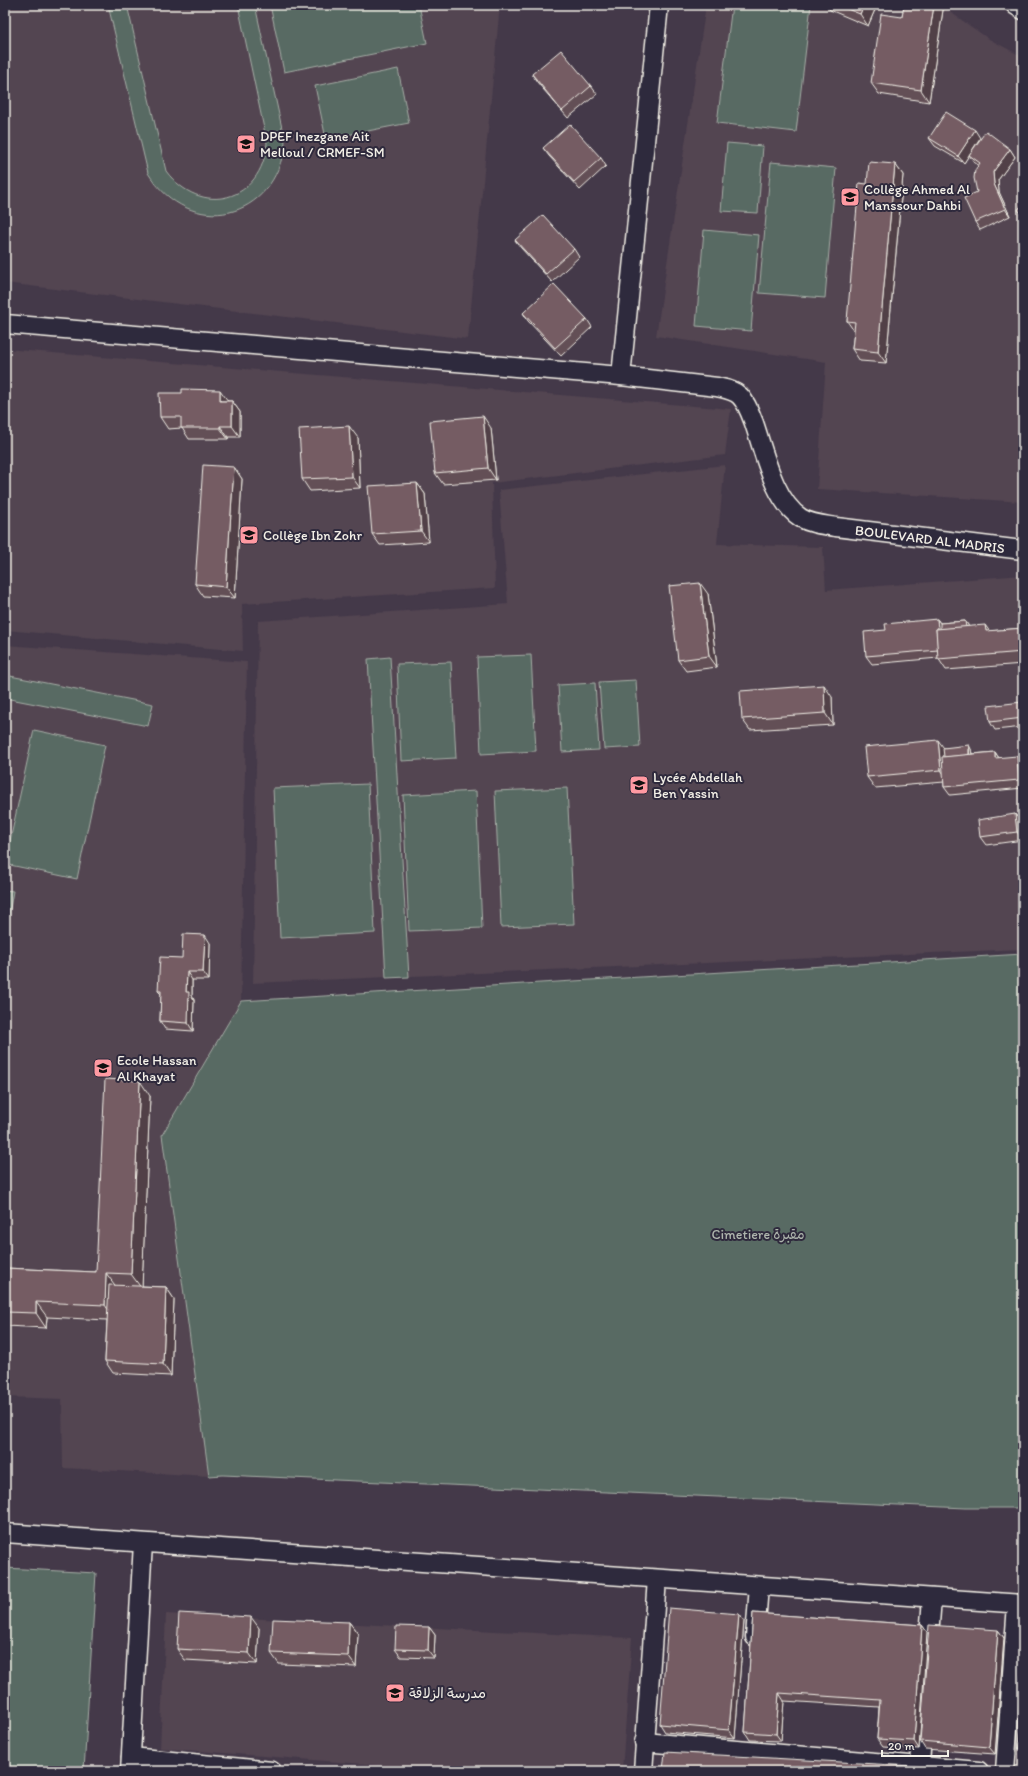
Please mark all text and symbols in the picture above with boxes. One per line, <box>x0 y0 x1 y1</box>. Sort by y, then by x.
place label: DPEF Inezgane Ait Melloul / CRMEF-SM <box>260 128 385 161</box>
school or university icon: DPEF Inezgane Ait Melloul / CRMEF-SM <box>235 133 257 155</box>
place label: Collège Ahmed Al Manssour Dahbi <box>864 181 970 214</box>
school or university icon: Collège Ahmed Al Manssour Dahbi <box>839 186 861 208</box>
street label: BOULEVARD AL MADRIS <box>854 522 1006 557</box>
school or university icon: Collège Ibn Zohr <box>238 524 260 546</box>
place label: Collège Ibn Zohr <box>263 527 362 544</box>
place label: Lycée Abdellah Ben Yassin <box>653 769 743 802</box>
school or university icon: Lycée Abdellah Ben Yassin <box>628 774 650 796</box>
place label: Ecole Hassan Al Khayat <box>117 1052 197 1085</box>
school or university icon: Ecole Hassan Al Khayat <box>92 1057 114 1079</box>
park label: Cimetiere مقبرة <box>711 1226 805 1243</box>
school or university icon: مدرسة الزلاقة <box>384 1682 406 1704</box>
place label: مدرسة الزلاقة <box>409 1685 486 1702</box>
scale bar <box>882 1732 948 1758</box>
text: 20 m <box>888 1739 915 1753</box>

